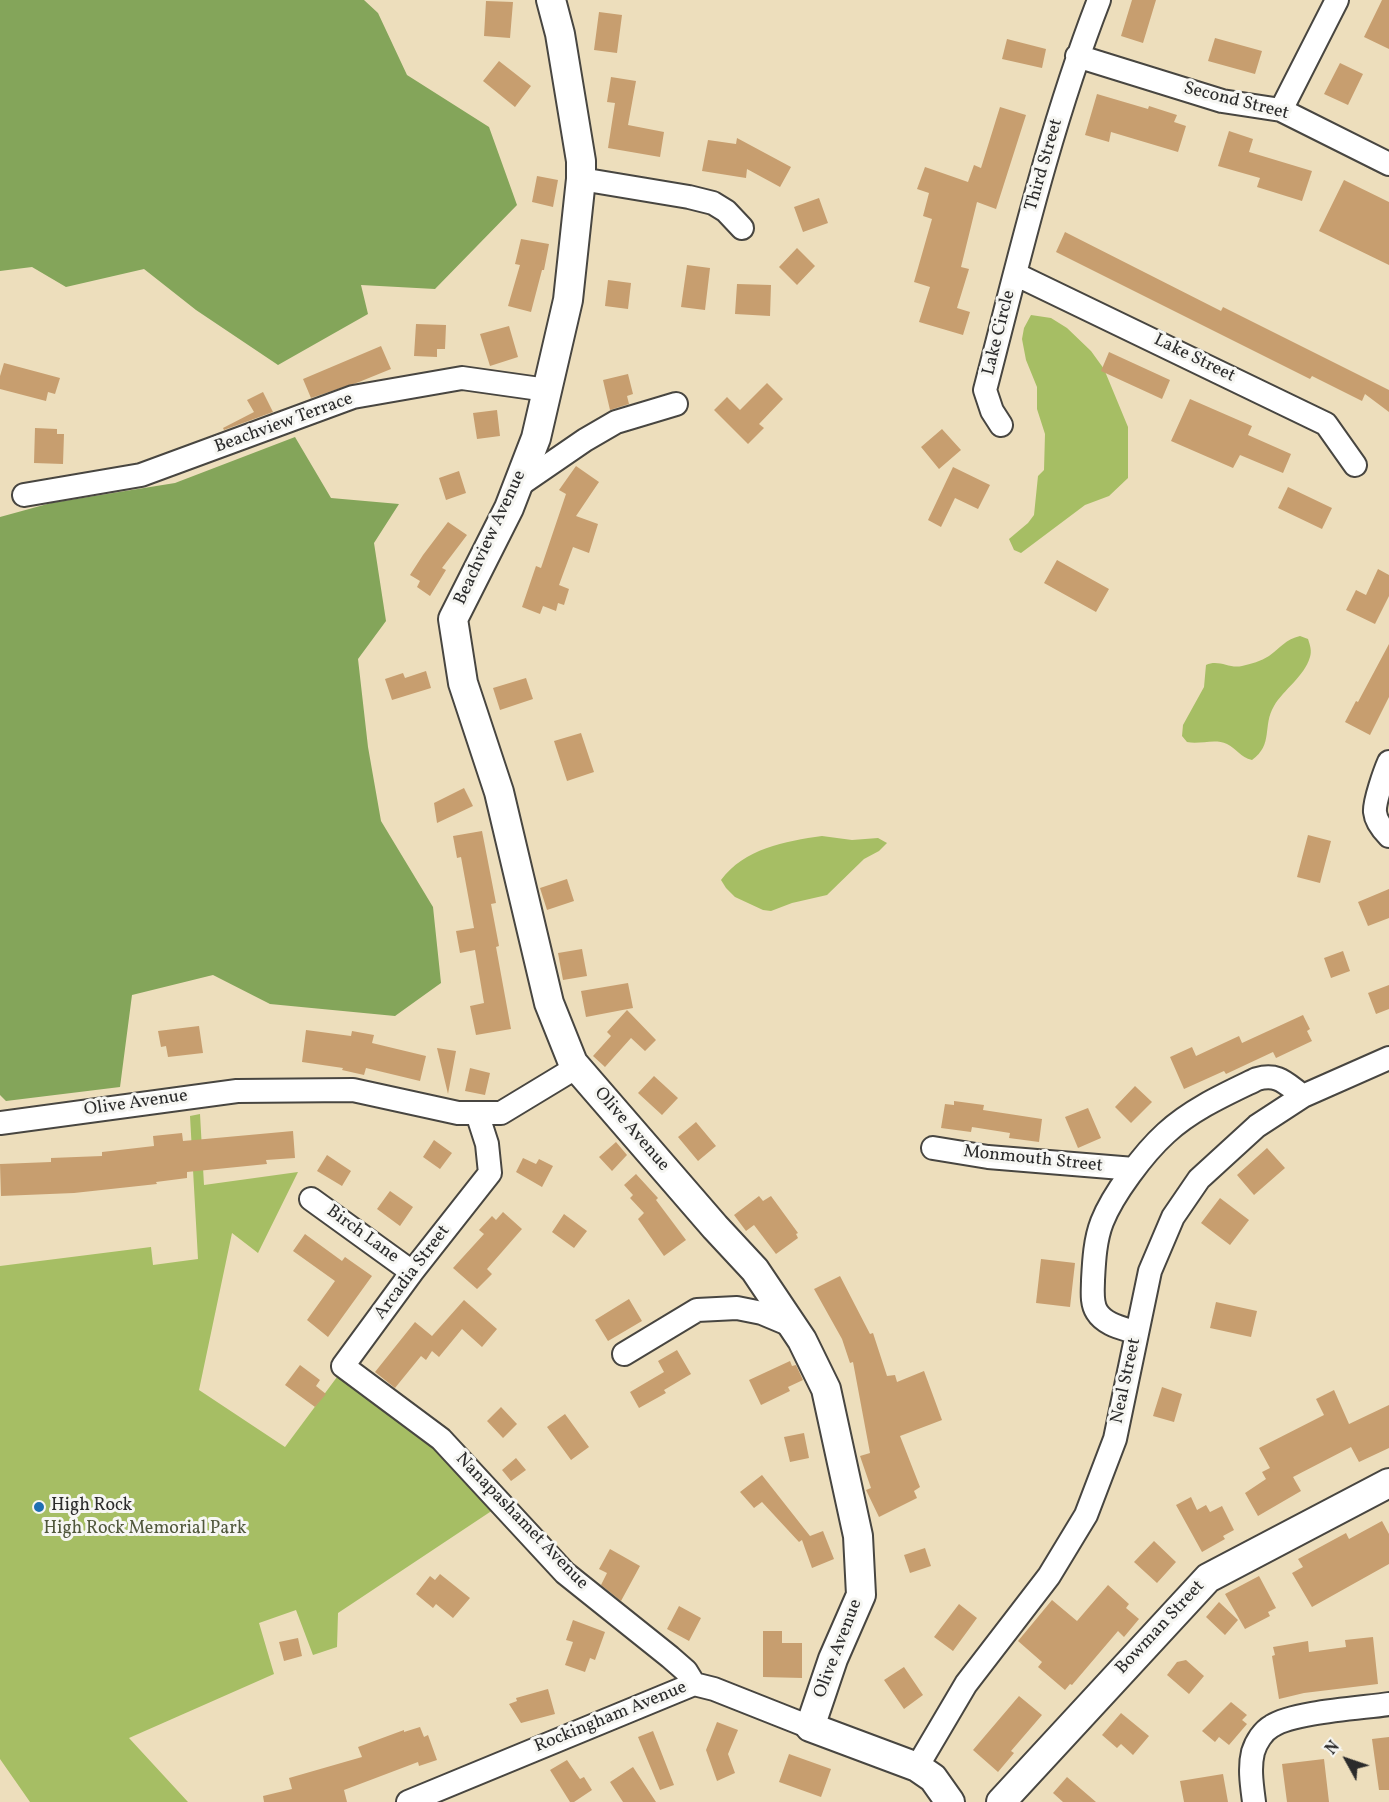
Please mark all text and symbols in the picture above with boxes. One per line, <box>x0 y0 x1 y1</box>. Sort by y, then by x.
street label: Second Street <box>1181 78 1291 126</box>
street label: Third Street <box>1022 116 1068 214</box>
street label: Lake Circle <box>979 288 1021 378</box>
street label: Lake Street <box>1150 330 1238 388</box>
street label: Beachview Terrace <box>212 389 356 459</box>
street label: Beachview Avenue <box>450 467 532 609</box>
street label: Olive Avenue <box>589 1084 673 1176</box>
street label: Olive Avenue <box>83 1086 189 1122</box>
street label: Monmouth Street <box>962 1142 1104 1178</box>
street label: Birch Lane <box>322 1201 402 1269</box>
street label: Arcadia Street <box>371 1222 455 1324</box>
street label: Neal Street <box>1107 1336 1147 1426</box>
street label: Nanapashamet Avenue <box>450 1449 592 1595</box>
place label: High Rock <box>51 1496 132 1518</box>
marker: High Rock <box>32 1500 46 1514</box>
park label: High Rock Memorial Park <box>43 1519 247 1541</box>
street label: Bowman Street <box>1112 1576 1210 1680</box>
street label: Olive Avenue <box>810 1596 868 1702</box>
street label: Rockingham Avenue <box>532 1678 690 1758</box>
north arrow <box>1317 1730 1377 1790</box>
text: N <box>1321 1737 1345 1760</box>

